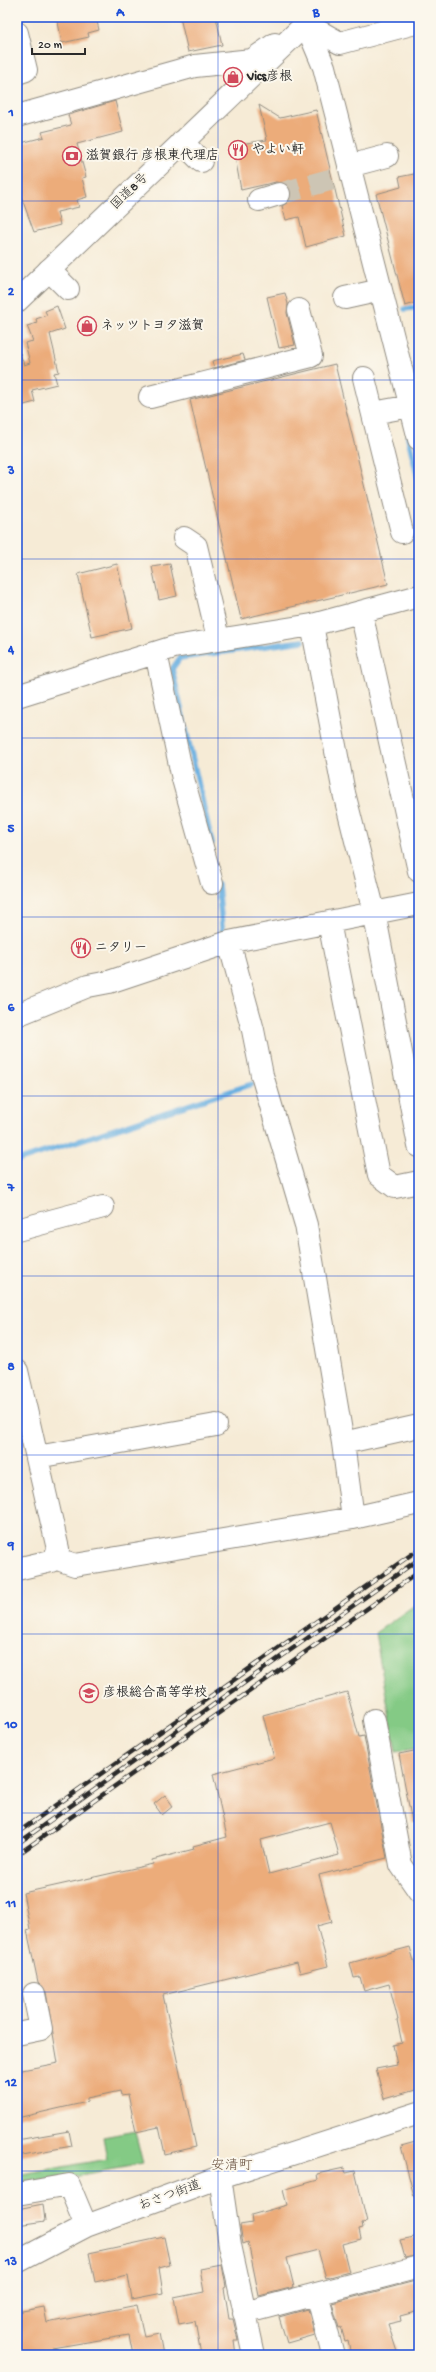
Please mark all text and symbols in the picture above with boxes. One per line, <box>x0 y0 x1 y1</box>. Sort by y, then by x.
text: A <box>115 6 125 21</box>
text: B <box>312 6 321 21</box>
scale bar <box>32 30 85 56</box>
text: 20 m <box>38 39 63 53</box>
shop icon: Vics彦根 <box>222 66 244 88</box>
place label: Vics彦根 <box>246 69 292 85</box>
text: 1 <box>7 106 14 121</box>
restaurant icon: やよい軒 <box>227 139 249 161</box>
place label: やよい軒 <box>252 142 304 158</box>
bank icon: 滋賀銀行 彦根東代理店 <box>61 145 83 167</box>
place label: 滋賀銀行 彦根東代理店 <box>86 148 219 164</box>
street label: 国道8号 <box>108 170 152 213</box>
text: 2 <box>8 285 15 300</box>
shop icon: ネッツトヨタ滋賀 <box>76 315 98 337</box>
place label: ネッツトヨタ滋賀 <box>101 318 204 334</box>
text: 3 <box>7 464 15 479</box>
text: 4 <box>7 643 15 658</box>
text: 5 <box>8 822 15 837</box>
restaurant icon: ニタリー <box>70 937 92 959</box>
place label: ニタリー <box>95 941 147 956</box>
text: 6 <box>8 1001 15 1016</box>
text: 7 <box>7 1181 16 1196</box>
text: 8 <box>7 1360 15 1375</box>
text: 9 <box>7 1539 15 1554</box>
school or university icon: 彦根総合高等学校 <box>78 1682 100 1704</box>
place label: 彦根総合高等学校 <box>103 1685 207 1701</box>
text: 10 <box>4 1718 18 1733</box>
text: 11 <box>5 1897 16 1912</box>
text: 12 <box>4 2076 17 2091</box>
district label: 安清町 <box>211 2158 253 2175</box>
street label: おさつ街道 <box>137 2177 203 2214</box>
text: 13 <box>4 2255 17 2270</box>

